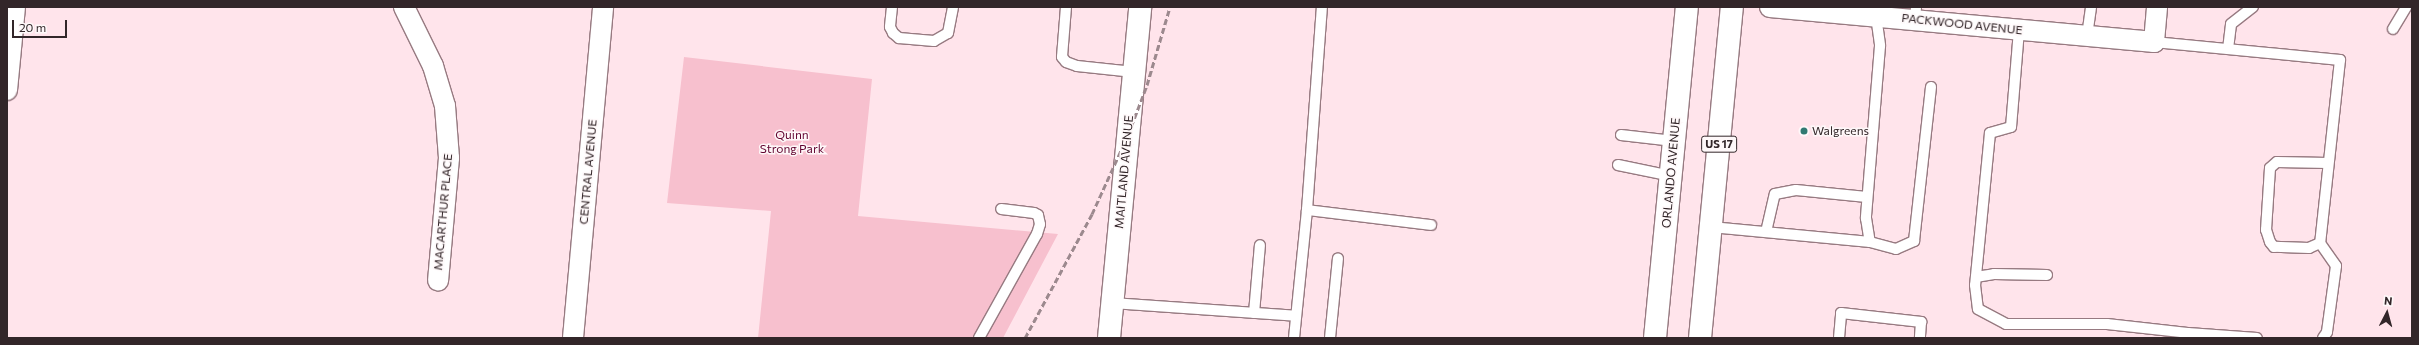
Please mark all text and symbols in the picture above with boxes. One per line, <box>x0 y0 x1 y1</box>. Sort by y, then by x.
street label: PACKWOOD AVENUE <box>1901 10 2023 38</box>
scale bar <box>14 12 69 38</box>
text: 20 m <box>19 20 46 34</box>
street label: MAITLAND AVENUE <box>1112 115 1136 229</box>
street label: ORLANDO AVENUE <box>1659 117 1683 229</box>
street label: CENTRAL AVENUE <box>576 119 600 225</box>
place label: Walgreens <box>1812 124 1869 138</box>
marker: Walgreens <box>1799 126 1809 136</box>
park label: Quinn Strong Park <box>760 128 824 156</box>
road number: US 17 <box>1701 135 1737 153</box>
street label: MACARTHUR PLACE <box>431 153 455 271</box>
north arrow <box>2367 293 2407 333</box>
text: N <box>2384 294 2393 307</box>

